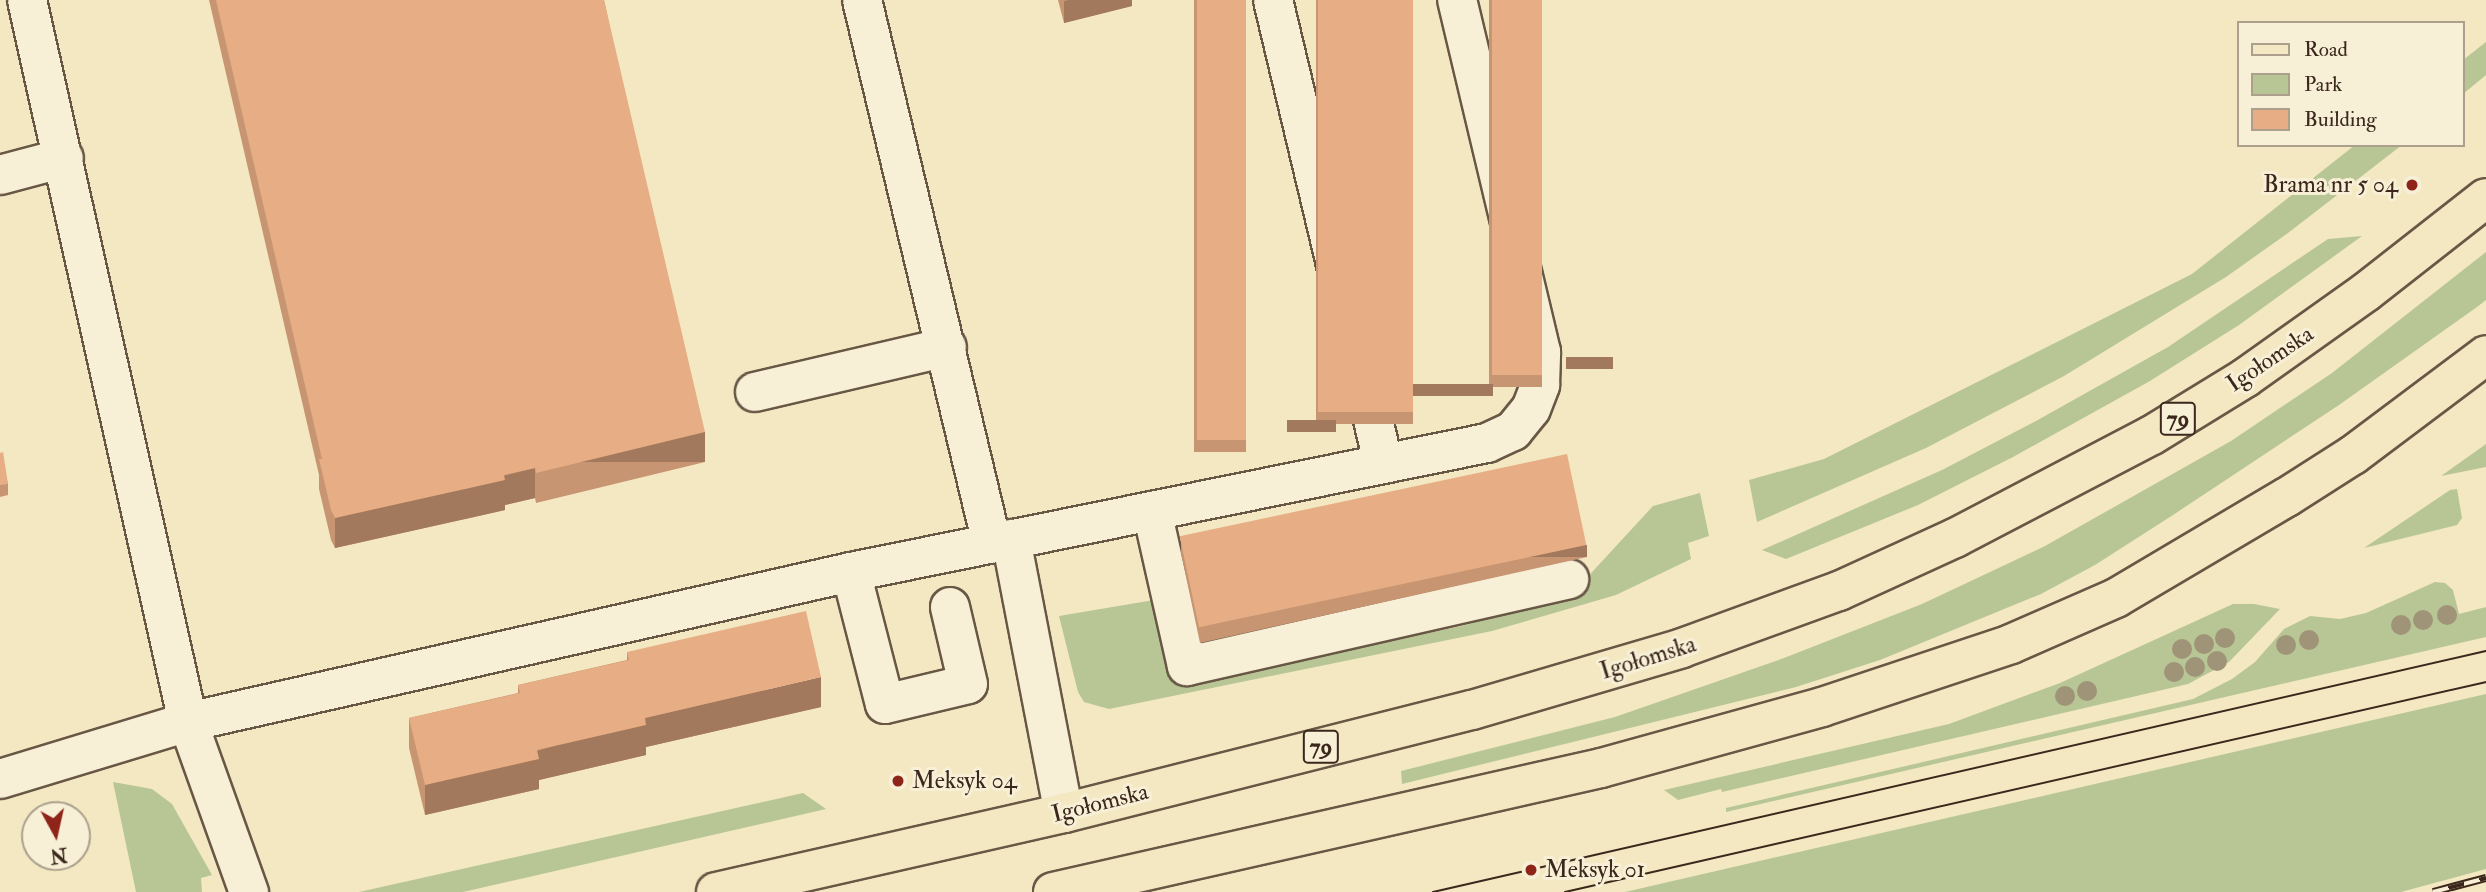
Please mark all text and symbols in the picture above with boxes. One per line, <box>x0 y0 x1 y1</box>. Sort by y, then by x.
legend <box>2238 21 2465 147</box>
text: Road <box>2304 36 2348 63</box>
text: Park <box>2304 71 2342 98</box>
text: Building <box>2304 106 2377 133</box>
place label: Brama nr 5 04 <box>2263 171 2398 199</box>
marker: Brama nr 5 04 <box>2404 177 2420 193</box>
street label: Igołomska <box>2221 320 2319 398</box>
road number: 79 <box>2159 400 2197 438</box>
street label: Igołomska <box>1597 630 1699 686</box>
road number: 79 <box>1302 727 1340 766</box>
place label: Meksyk 04 <box>912 767 1017 795</box>
marker: Meksyk 04 <box>890 773 906 789</box>
street label: Igołomska <box>1049 777 1151 829</box>
north arrow <box>21 801 91 871</box>
text: N <box>49 842 69 868</box>
place label: Meksyk 01 <box>1545 856 1645 884</box>
marker: Meksyk 01 <box>1523 862 1539 878</box>

